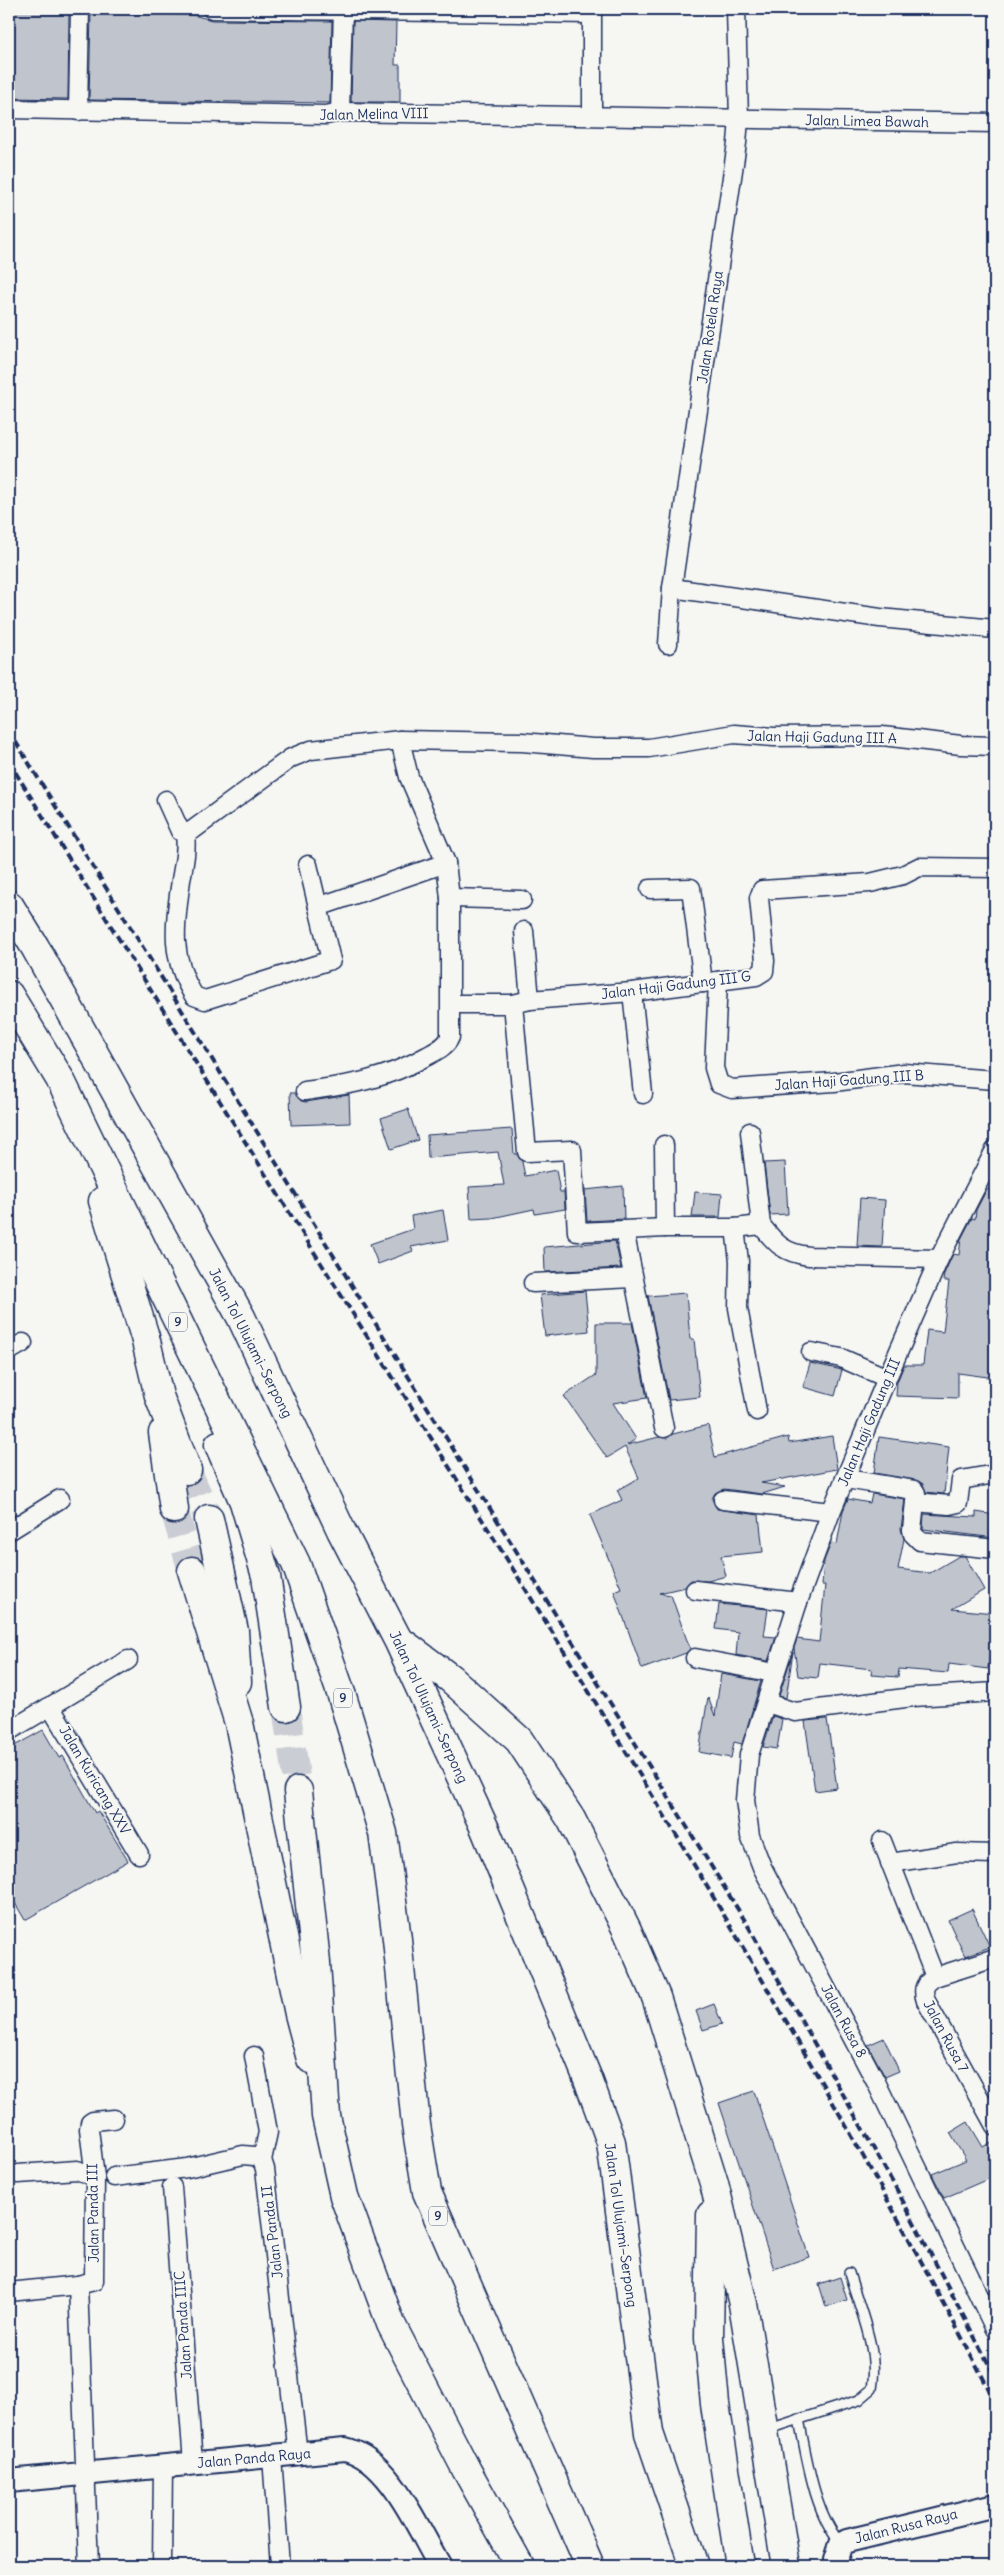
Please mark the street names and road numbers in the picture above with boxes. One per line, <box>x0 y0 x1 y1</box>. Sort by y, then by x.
street label: Jalan Melina VIII <box>319 104 429 124</box>
street label: Jalan Limea Bawah <box>805 111 929 131</box>
street label: Jalan Rotela Raya <box>693 270 727 384</box>
street label: Jalan Haji Gadung III A <box>747 727 897 747</box>
street label: Jalan Haji Gadung III G <box>600 967 752 1003</box>
street label: Jalan Haji Gadung III B <box>774 1066 924 1094</box>
street label: Jalan Tol Ulujami–Serpong <box>205 1265 297 1421</box>
road number: 9 <box>169 1312 187 1331</box>
street label: Jalan Haji Gadung III <box>834 1355 904 1489</box>
street label: Jalan Tol Ulujami–Serpong <box>386 1628 472 1786</box>
road number: 9 <box>334 1689 352 1708</box>
street label: Jalan Kuricang XXV <box>55 1722 135 1838</box>
street label: Jalan Rusa 8 <box>817 1981 871 2061</box>
street label: Jalan Rusa 7 <box>919 1997 973 2075</box>
street label: Jalan Tol Ulujami–Serpong <box>601 2142 641 2308</box>
street label: Jalan Panda III <box>83 2163 103 2263</box>
street label: Jalan Panda II <box>257 2184 287 2280</box>
road number: 9 <box>429 2206 447 2226</box>
street label: Jalan Panda IIIC <box>170 2270 196 2380</box>
street label: Jalan Panda Raya <box>196 2444 312 2472</box>
street label: Jalan Rusa Raya <box>853 2505 959 2547</box>

